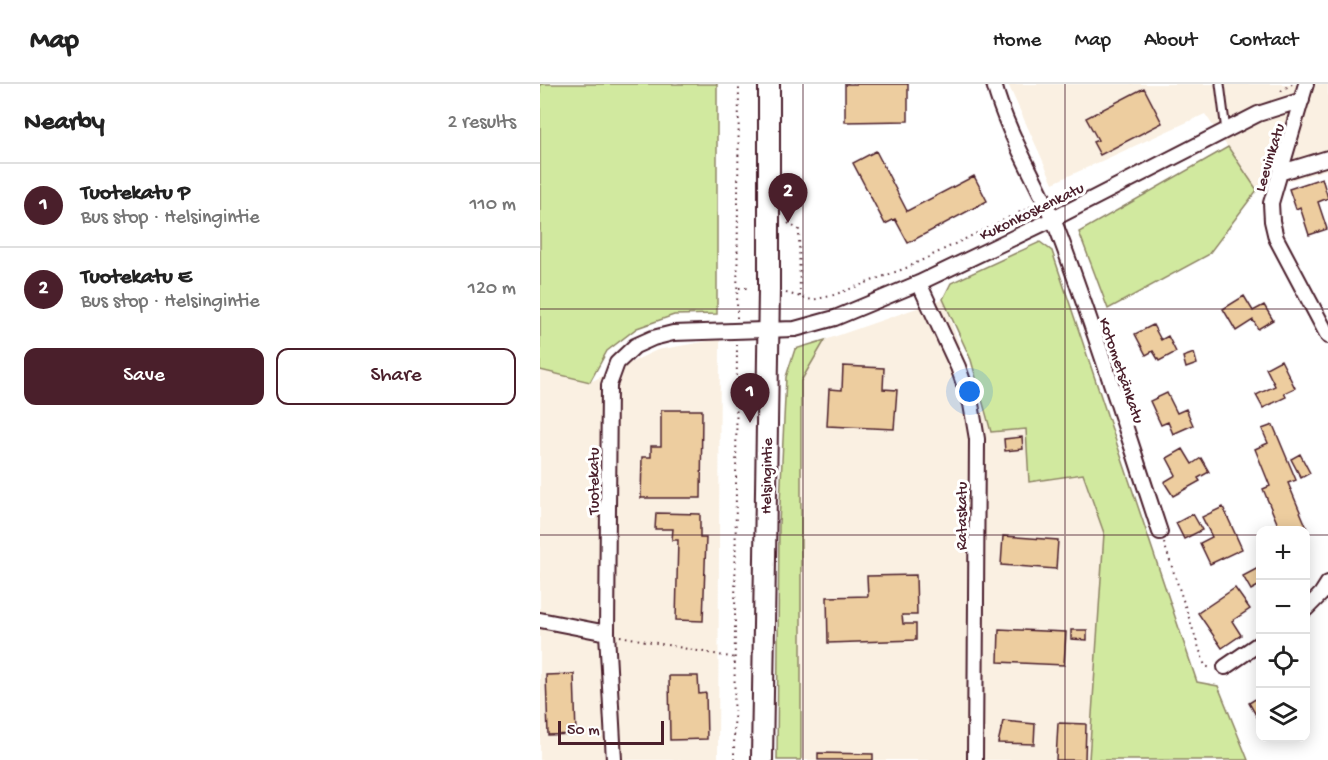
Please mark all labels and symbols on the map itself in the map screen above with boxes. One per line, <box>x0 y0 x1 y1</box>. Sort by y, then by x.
street label: Leevinkatu <box>1252 121 1291 195</box>
pin: 2 <box>768 174 808 223</box>
street label: Kukonkoskenkatu <box>977 179 1088 247</box>
street label: Kotometsänkatu <box>1093 316 1147 427</box>
pin: 1 <box>730 374 770 423</box>
your location <box>955 377 984 406</box>
street label: Helsingintie <box>758 437 779 514</box>
street label: Tuotekatu <box>586 447 605 515</box>
street label: Rataskatu <box>954 481 973 550</box>
scale bar <box>558 718 664 746</box>

